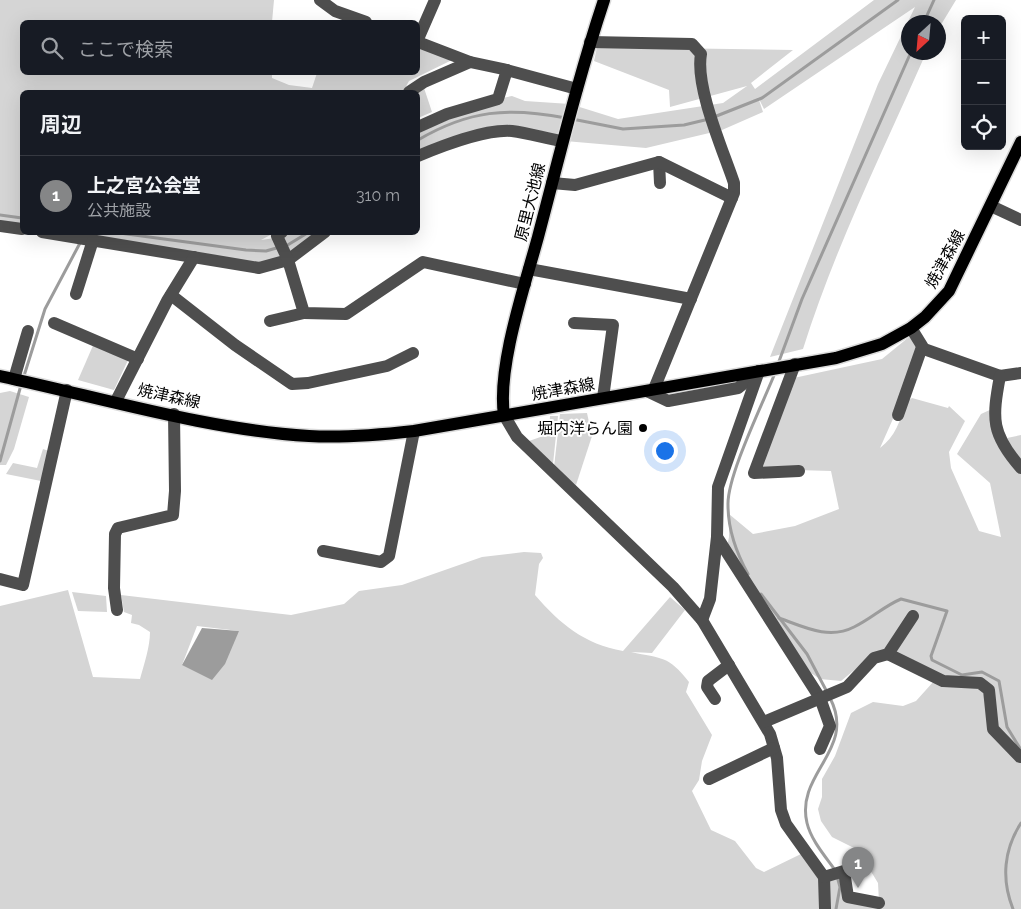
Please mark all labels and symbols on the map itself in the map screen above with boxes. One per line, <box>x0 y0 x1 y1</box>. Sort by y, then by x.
north arrow <box>901 15 946 60</box>
street label: 原里大池線 <box>511 161 549 243</box>
street label: 焼津森線 <box>921 226 969 292</box>
street label: 焼津森線 <box>530 374 596 404</box>
street label: 焼津森線 <box>136 380 202 412</box>
place label: 堀内洋らん園 <box>537 419 633 438</box>
marker: 堀内洋らん園 <box>637 422 649 434</box>
your location <box>652 438 678 464</box>
pin: 1 <box>842 847 874 888</box>

